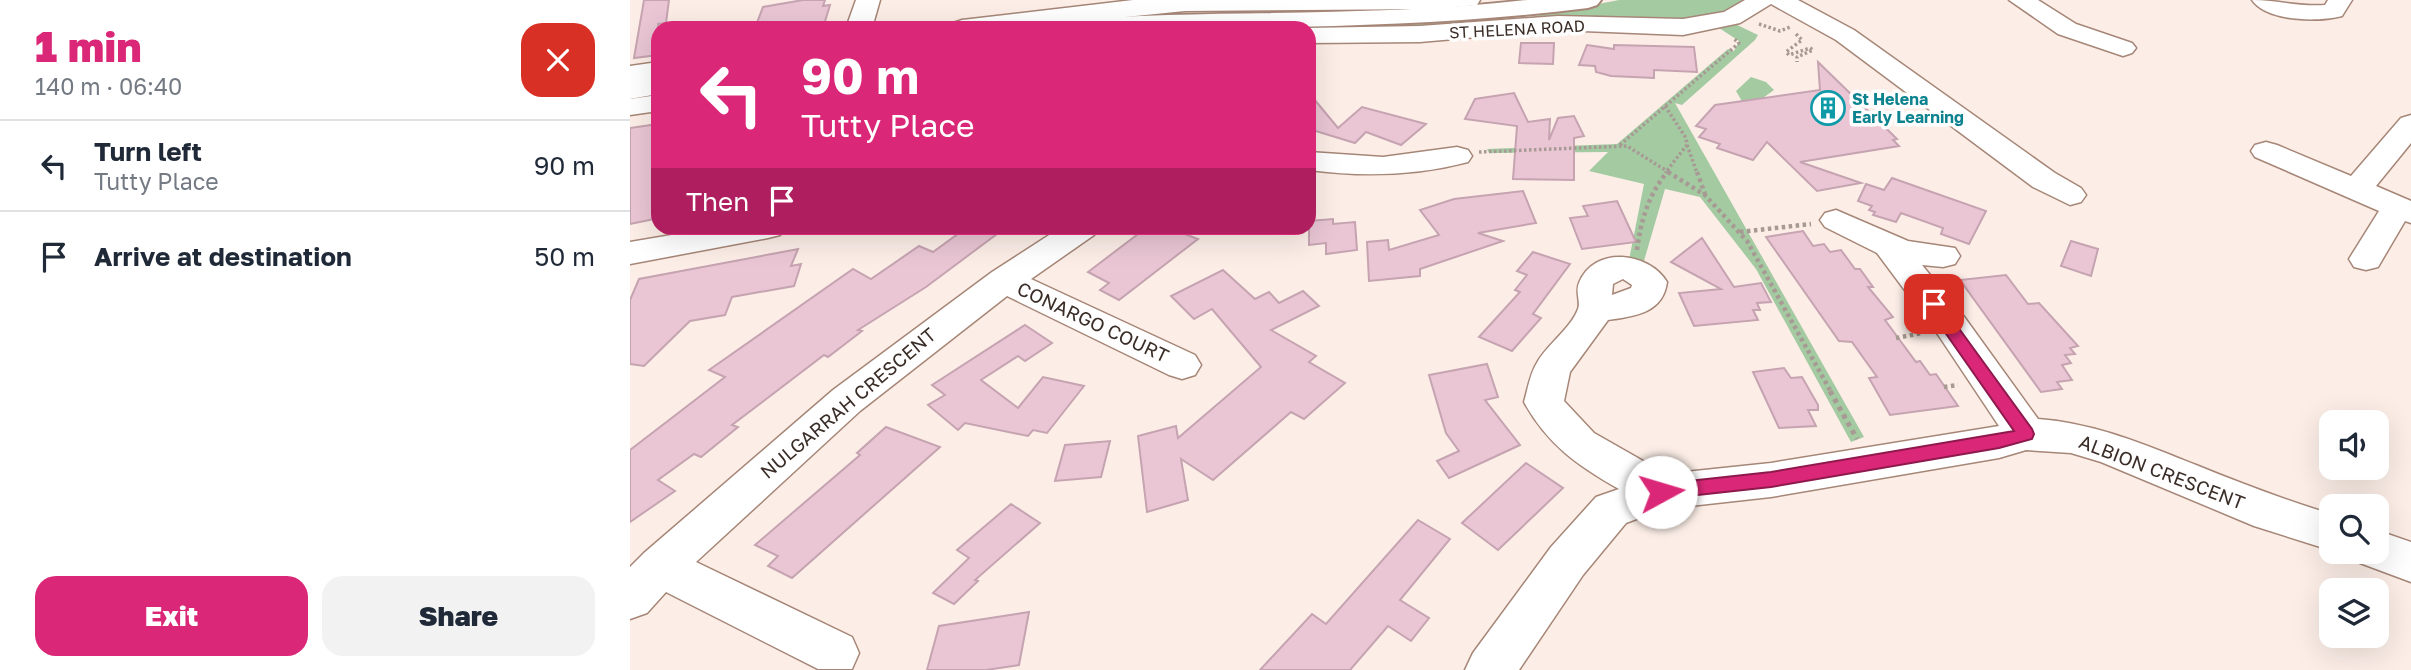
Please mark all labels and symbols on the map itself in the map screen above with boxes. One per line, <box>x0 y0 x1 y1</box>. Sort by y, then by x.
street label: ST HELENA ROAD <box>1449 15 1585 43</box>
building icon: St Helena Early Learning <box>1809 89 1847 127</box>
place label: St Helena Early Learning <box>1852 89 1964 127</box>
pin <box>1904 274 1964 334</box>
street label: CONARGO COURT <box>1014 276 1173 367</box>
street label: NULGARRAH CRESCENT <box>755 322 940 483</box>
street label: ALBION CRESCENT <box>2076 429 2249 514</box>
position arrow <box>1624 455 1698 529</box>

